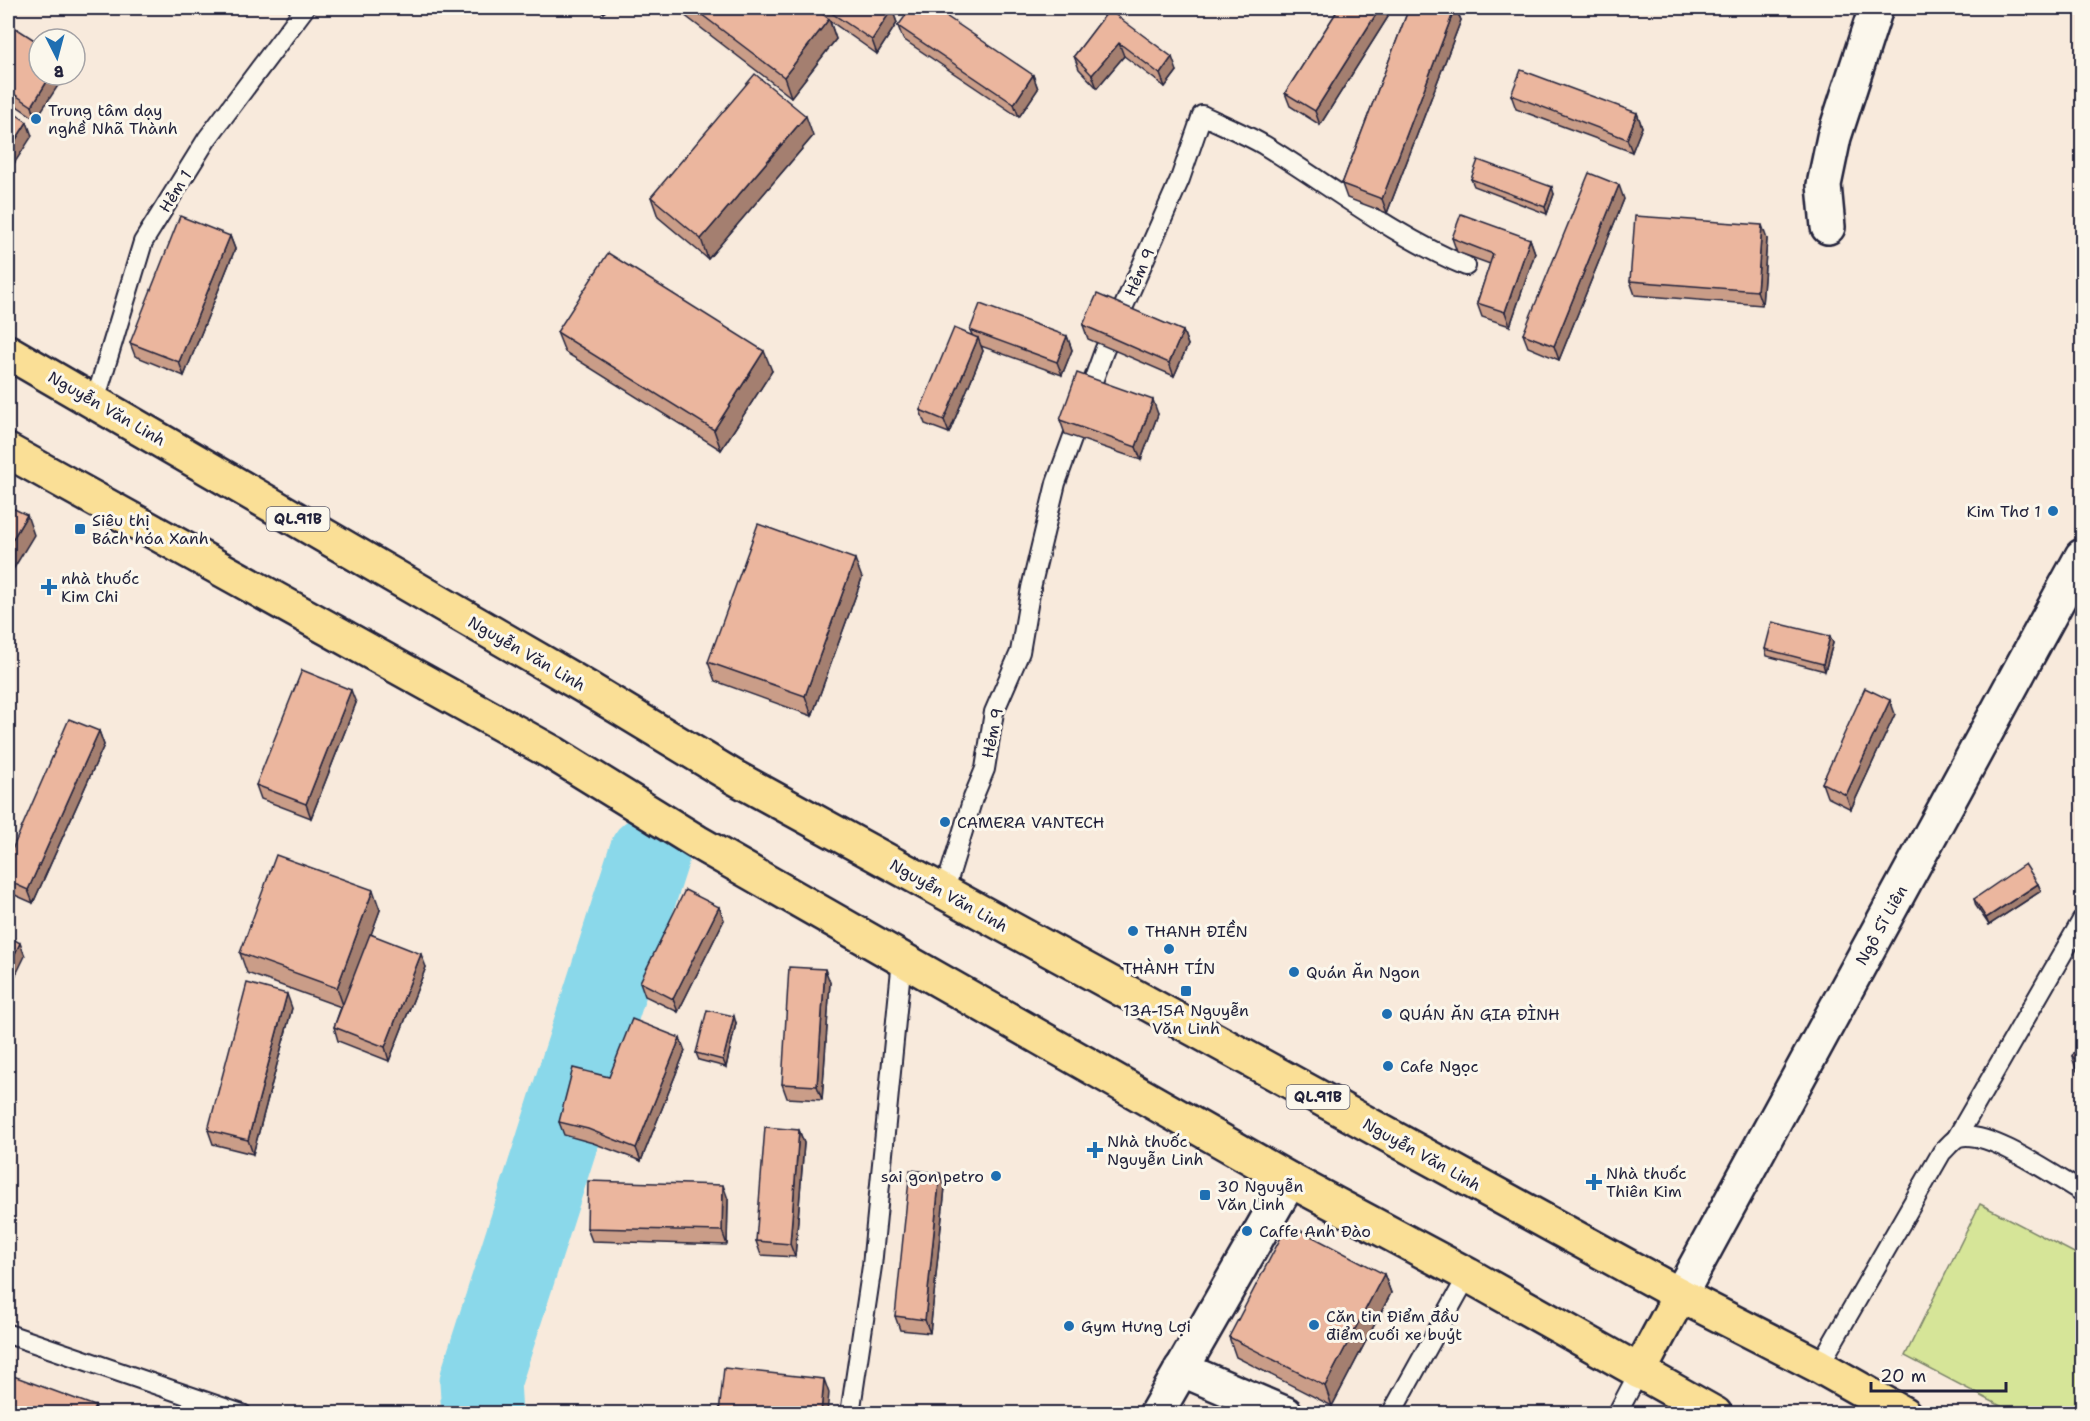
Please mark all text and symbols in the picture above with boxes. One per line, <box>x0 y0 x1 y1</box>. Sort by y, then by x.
north arrow <box>27 27 87 87</box>
text: B <box>52 60 65 82</box>
place label: Trung tâm dạy nghề Nhã Thành <box>48 100 178 139</box>
marker: Trung tâm dạy nghề Nhã Thành <box>29 112 43 126</box>
street label: Hẻm 1 <box>154 166 197 216</box>
street label: Hẻm 9 <box>1120 245 1159 300</box>
street label: Nguyễn Văn Linh <box>44 366 169 451</box>
place label: Kim Thơ 1 <box>1966 501 2041 522</box>
marker: Kim Thơ 1 <box>2046 504 2060 518</box>
road number: QL.91B <box>266 507 330 531</box>
place label: Siêu thị Bách hóa Xanh <box>92 510 209 549</box>
marker: Siêu thị Bách hóa Xanh <box>73 522 87 536</box>
place label: nhà thuốc Kim Chi <box>61 568 139 607</box>
marker: nhà thuốc Kim Chi <box>42 580 56 594</box>
street label: Nguyễn Văn Linh <box>464 611 589 696</box>
street label: Hẻm 9 <box>977 706 1008 760</box>
place label: CAMERA VANTECH <box>957 812 1105 833</box>
marker: CAMERA VANTECH <box>938 815 952 829</box>
street label: Nguyễn Văn Linh <box>886 854 1012 937</box>
street label: Ngô Sĩ Liên <box>1851 881 1912 969</box>
place label: THANH ĐIỀN <box>1145 919 1248 942</box>
marker: THANH ĐIỀN <box>1126 924 1140 938</box>
marker: THÀNH TÍN <box>1162 942 1176 956</box>
place label: THÀNH TÍN <box>1123 958 1215 979</box>
place label: Quán Ăn Ngon <box>1306 962 1420 983</box>
marker: Quán Ăn Ngon <box>1287 965 1301 979</box>
marker: 13A-15A Nguyễn Văn Linh <box>1179 984 1193 998</box>
place label: 13A-15A Nguyễn Văn Linh <box>1123 1000 1249 1039</box>
place label: QUÁN ĂN GIA ĐÌNH <box>1399 1004 1560 1025</box>
marker: QUÁN ĂN GIA ĐÌNH <box>1380 1007 1394 1021</box>
place label: Cafe Ngọc <box>1400 1056 1479 1077</box>
marker: Cafe Ngọc <box>1381 1059 1395 1073</box>
road number: QL.91B <box>1286 1085 1350 1109</box>
street label: Nguyễn Văn Linh <box>1359 1113 1485 1196</box>
place label: Nhà thuốc Nguyễn Linh <box>1107 1131 1204 1170</box>
marker: Nhà thuốc Nguyễn Linh <box>1088 1143 1102 1157</box>
place label: Nhà thuốc Thiên Kim <box>1606 1163 1687 1202</box>
place label: sai gon petro <box>881 1166 984 1187</box>
marker: sai gon petro <box>989 1169 1003 1183</box>
marker: Nhà thuốc Thiên Kim <box>1587 1175 1601 1189</box>
place label: 30 Nguyễn Văn Linh <box>1217 1176 1303 1215</box>
marker: 30 Nguyễn Văn Linh <box>1198 1188 1212 1202</box>
place label: Caffe Anh Đào <box>1259 1221 1371 1242</box>
marker: Caffe Anh Đào <box>1240 1224 1254 1238</box>
place label: Căn tin Điểm đầu điểm cuối xe buýt <box>1326 1306 1462 1345</box>
place label: Gym Hưng Lợi <box>1081 1316 1191 1337</box>
marker: Căn tin Điểm đầu điểm cuối xe buýt <box>1307 1318 1321 1332</box>
marker: Gym Hưng Lợi <box>1062 1319 1076 1333</box>
scale bar <box>1871 1355 2006 1393</box>
text: 20 m <box>1880 1364 1926 1388</box>

